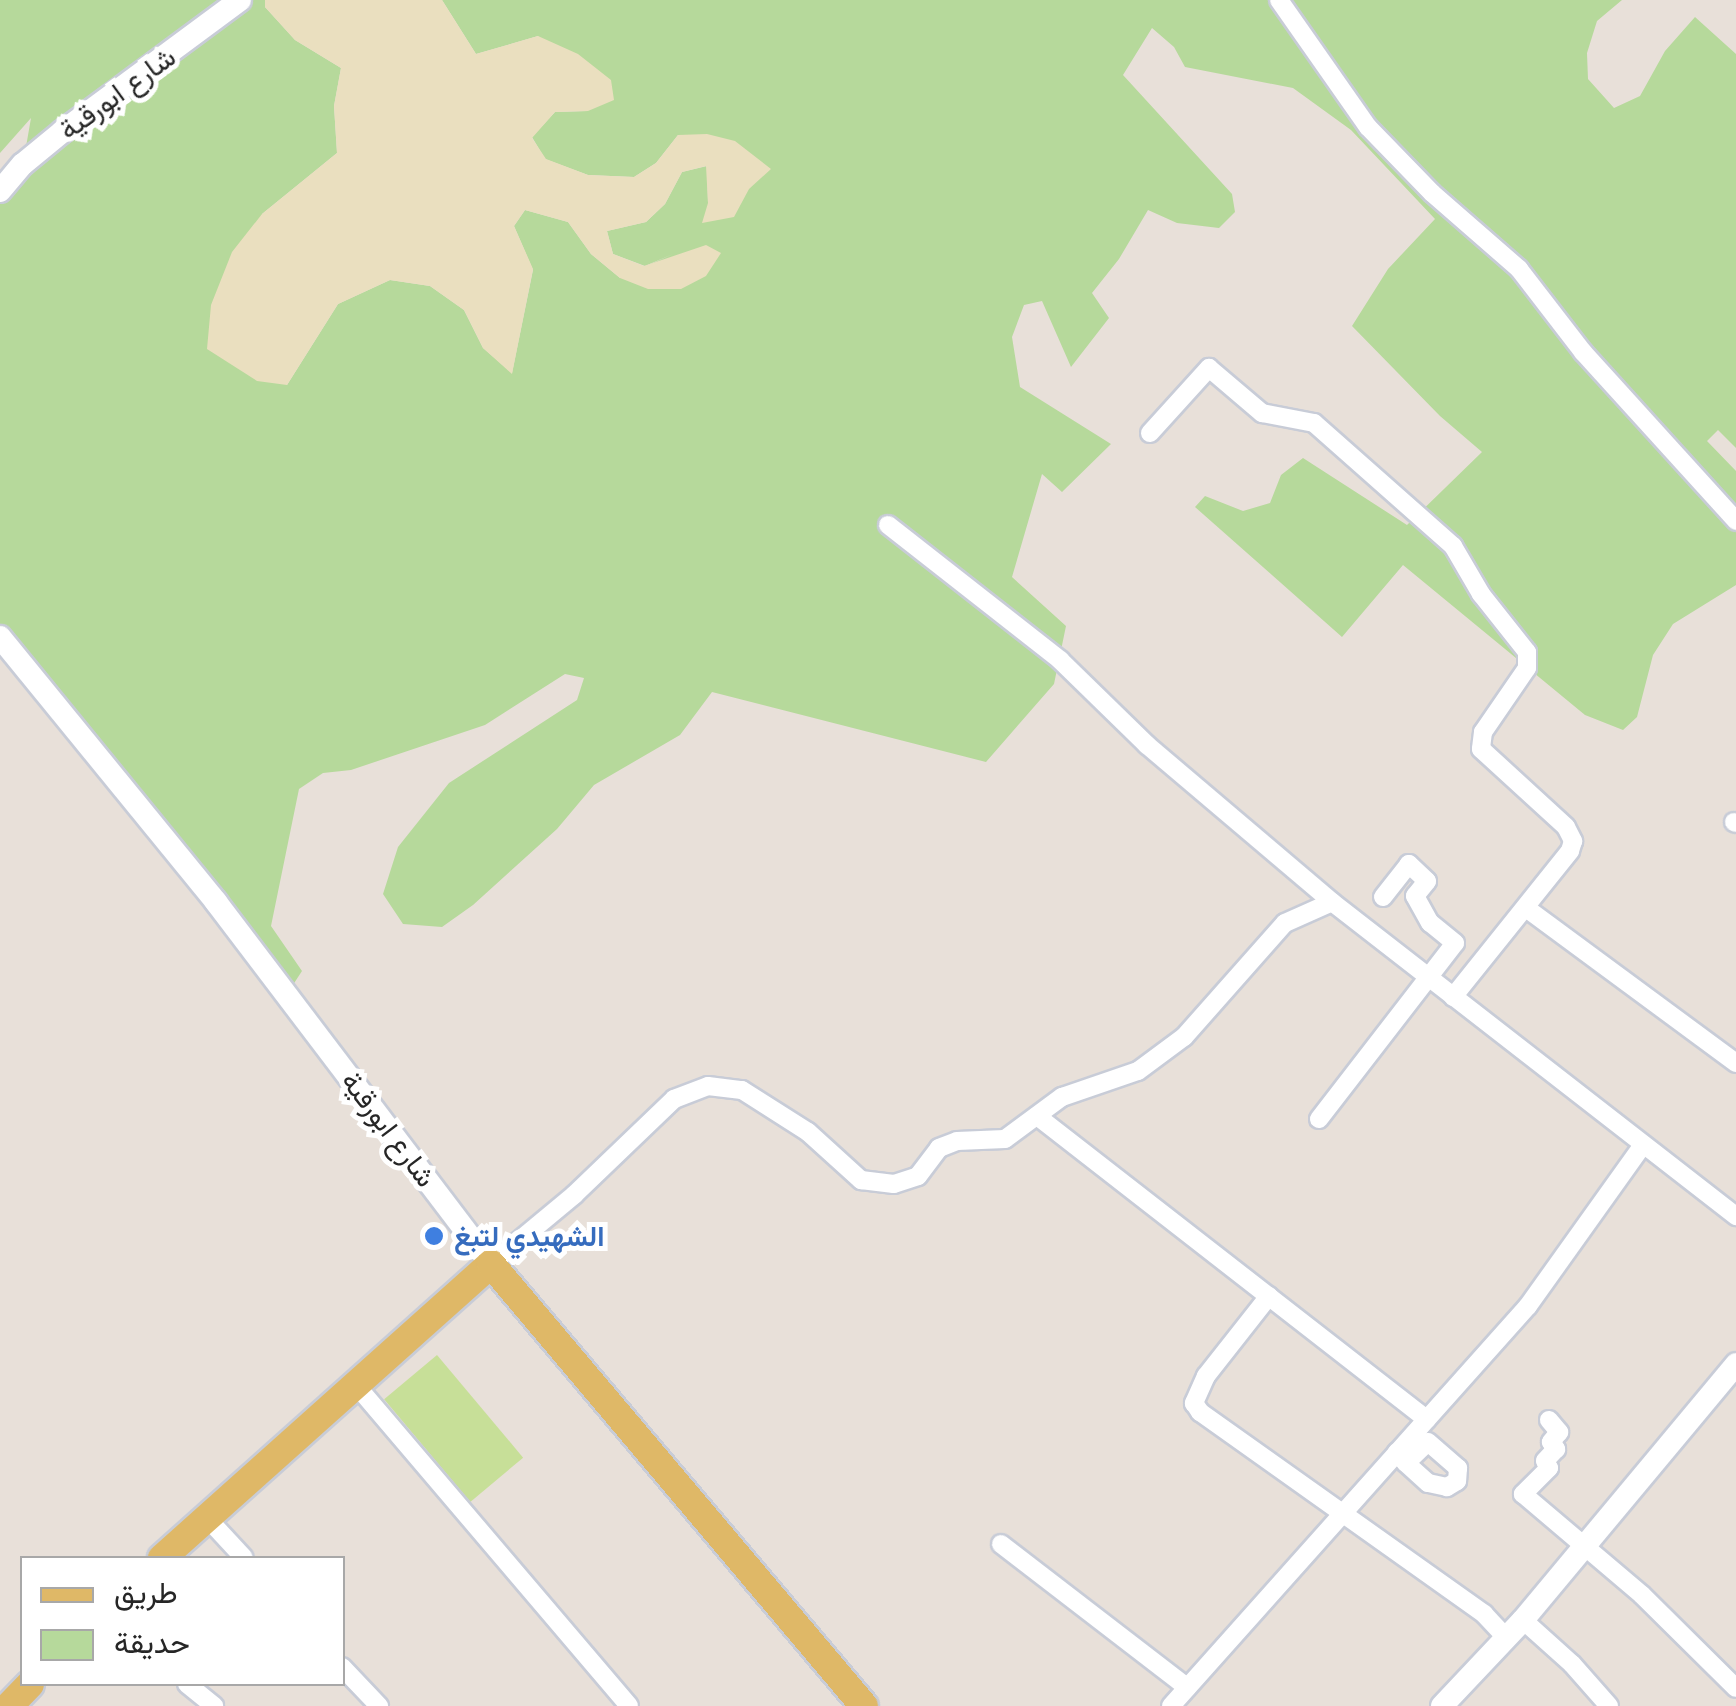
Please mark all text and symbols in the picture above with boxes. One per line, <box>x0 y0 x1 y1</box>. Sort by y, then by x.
street label: شارع ابورقية <box>52 40 182 146</box>
street label: شارع ابورقية <box>335 1065 443 1193</box>
place label: الشهيدي لتبغ <box>454 1219 604 1253</box>
marker: الشهيدي لتبغ <box>423 1225 445 1247</box>
legend <box>20 1556 345 1686</box>
text: طريق <box>114 1574 178 1610</box>
text: حديقة <box>114 1624 190 1660</box>

